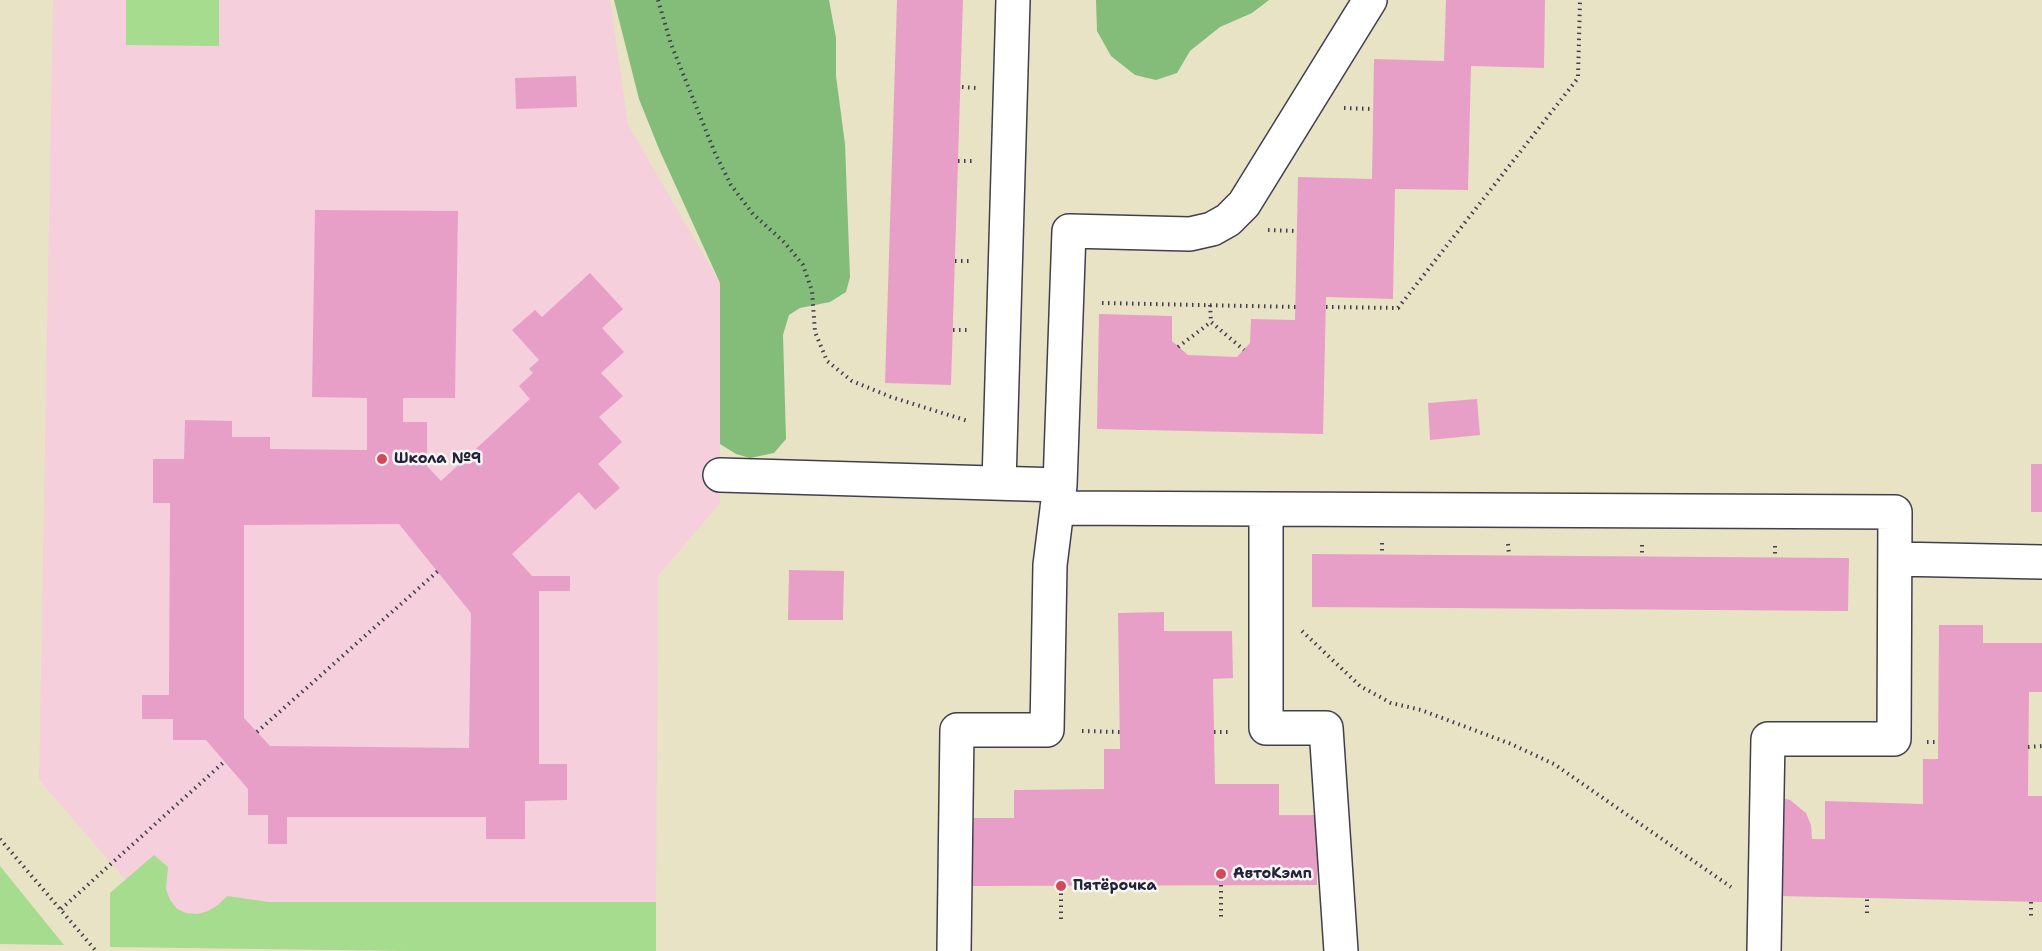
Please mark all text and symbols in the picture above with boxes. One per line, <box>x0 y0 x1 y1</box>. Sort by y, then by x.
place label: Школа №9 <box>394 450 481 468</box>
marker: Школа №9 <box>375 452 389 466</box>
place label: АвтоКэмп <box>1233 865 1312 883</box>
marker: АвтоКэмп <box>1214 867 1228 881</box>
place label: Пятёрочка <box>1073 877 1157 895</box>
marker: Пятёрочка <box>1054 879 1068 893</box>

